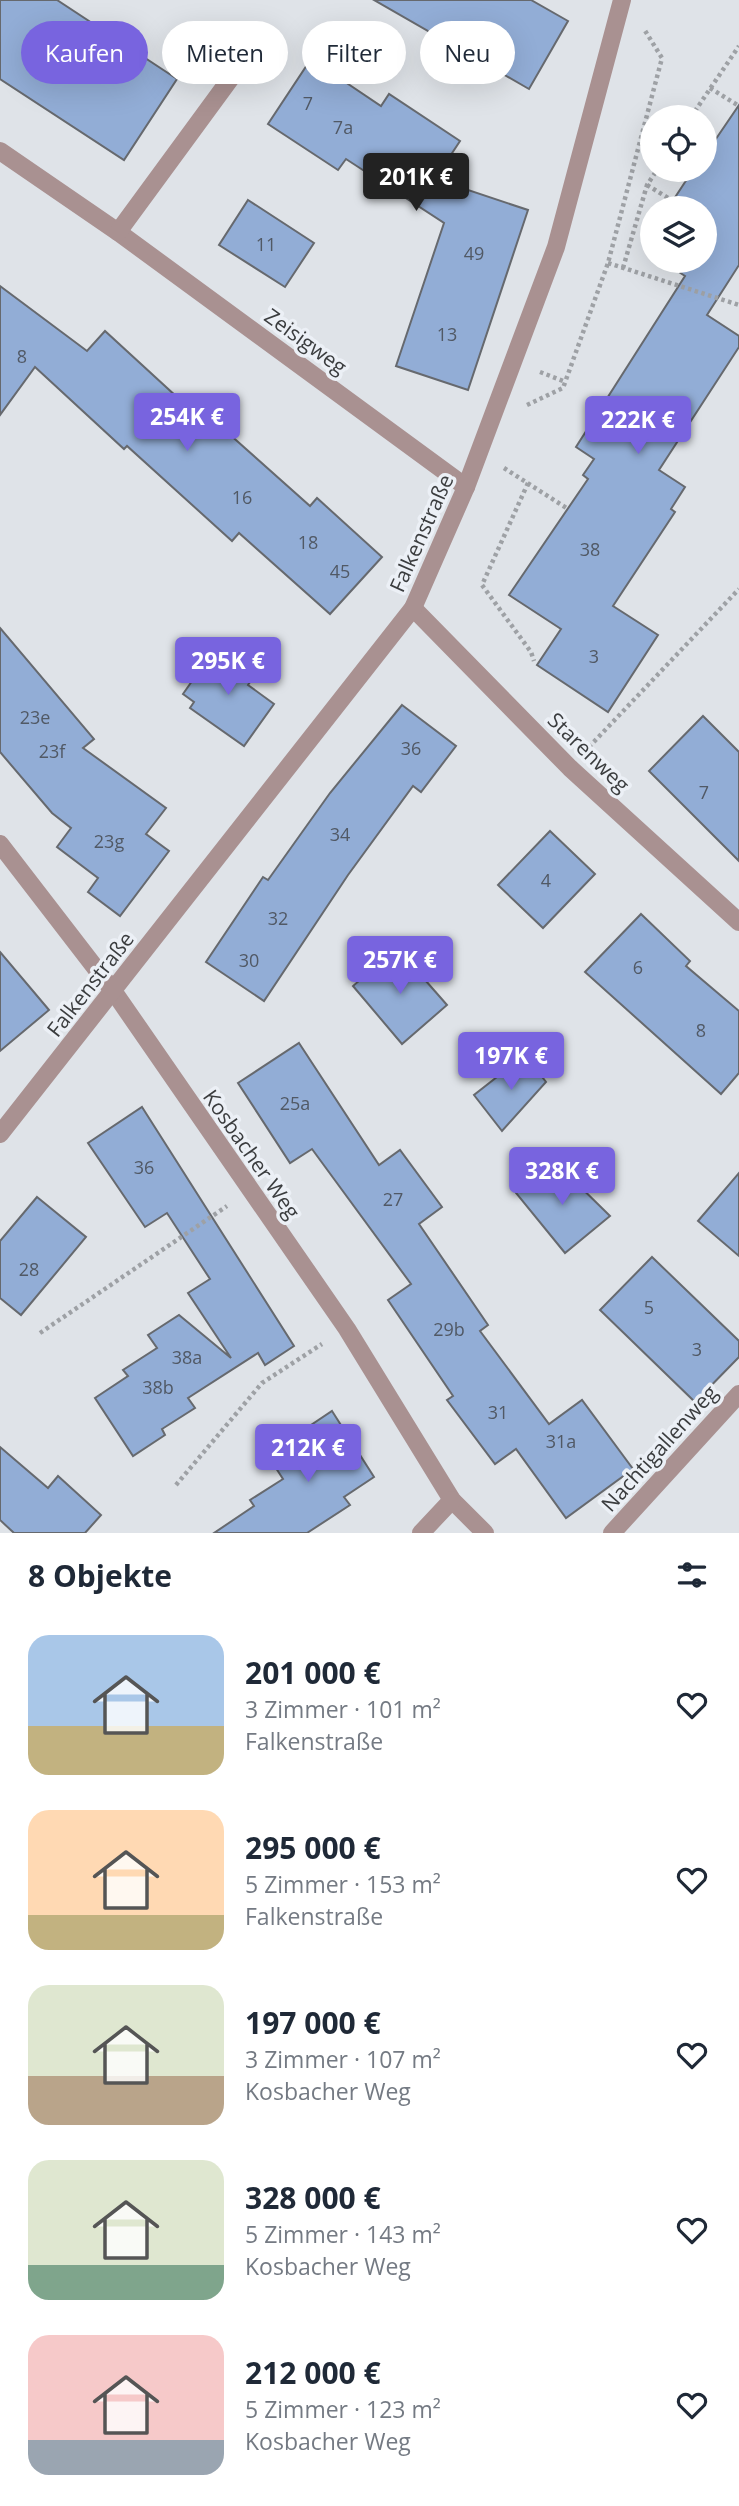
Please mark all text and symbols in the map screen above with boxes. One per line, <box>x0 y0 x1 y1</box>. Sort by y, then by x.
chip: Kaufen <box>21 21 148 84</box>
chip: Mieten <box>162 21 288 84</box>
chip: Filter <box>302 21 406 84</box>
chip: Neu <box>420 21 515 84</box>
house number: 7 <box>303 91 313 115</box>
map controls <box>640 105 717 273</box>
button: locate <box>640 105 717 182</box>
house number: 7a <box>333 115 353 139</box>
pin: 201K € <box>359 154 473 213</box>
text: 201K € <box>379 160 453 192</box>
button: layers <box>640 196 717 273</box>
house number: 11 <box>256 232 276 256</box>
house number: 49 <box>464 241 484 265</box>
street label: Zeisigweg <box>259 302 353 380</box>
house number: 13 <box>437 322 457 346</box>
house number: 8 <box>17 344 27 368</box>
pin: 254K € <box>130 393 244 453</box>
pin: 222K € <box>581 396 695 456</box>
text: 254K € <box>150 400 224 432</box>
text: 222K € <box>601 403 675 435</box>
street label: Falkenstraße <box>383 470 459 596</box>
house number: 16 <box>232 485 252 509</box>
house number: 18 <box>298 530 318 554</box>
house number: 38 <box>580 537 600 561</box>
house number: 45 <box>330 559 350 583</box>
pin: 295K € <box>171 638 285 697</box>
text: 295K € <box>191 644 265 676</box>
house number: 3 <box>589 644 599 668</box>
house number: 23e <box>20 705 50 729</box>
street label: Starenweg <box>542 706 636 798</box>
house number: 36 <box>401 736 421 760</box>
house number: 23f <box>39 739 66 763</box>
house number: 7 <box>699 780 709 804</box>
house number: 34 <box>330 822 350 846</box>
house number: 23g <box>94 829 124 853</box>
house number: 4 <box>541 868 551 892</box>
house number: 32 <box>268 906 288 930</box>
street label: Falkenstraße <box>40 926 140 1042</box>
pin: 257K € <box>343 936 457 996</box>
text: 257K € <box>363 943 437 975</box>
house number: 30 <box>239 948 259 972</box>
house number: 6 <box>633 955 643 979</box>
house number: 8 <box>696 1018 706 1042</box>
pin: 197K € <box>454 1032 568 1092</box>
text: 197K € <box>474 1039 548 1071</box>
street label: Kosbacher Weg <box>197 1084 307 1224</box>
house number: 25a <box>280 1091 310 1115</box>
pin: 328K € <box>505 1148 619 1207</box>
text: 328K € <box>525 1154 599 1186</box>
house number: 36 <box>134 1155 154 1179</box>
house number: 27 <box>383 1187 403 1211</box>
house number: 28 <box>19 1257 39 1281</box>
house number: 5 <box>644 1295 654 1319</box>
house number: 29b <box>433 1317 465 1341</box>
house number: 3 <box>692 1337 702 1361</box>
house number: 38a <box>172 1345 202 1369</box>
house number: 38b <box>142 1375 174 1399</box>
street label: Nachtigallenweg <box>595 1379 723 1517</box>
house number: 31 <box>488 1400 508 1424</box>
pin: 212K € <box>251 1424 365 1484</box>
house number: 31a <box>546 1429 576 1453</box>
text: 212K € <box>271 1431 345 1463</box>
text: 8 Objekte <box>28 1555 172 1596</box>
icon: filters <box>673 1556 711 1594</box>
text: 201 000 € <box>245 1652 381 1693</box>
icon: home <box>84 1663 168 1747</box>
icon: heart <box>673 1686 711 1724</box>
text: 3 Zimmer · 101 m² <box>245 1693 441 1725</box>
text: Falkenstraße <box>245 1725 383 1757</box>
text: 295 000 € <box>245 1827 381 1868</box>
icon: home <box>84 1838 168 1922</box>
icon: heart <box>673 1861 711 1899</box>
text: 5 Zimmer · 153 m² <box>245 1868 441 1900</box>
text: Falkenstraße <box>245 1900 383 1932</box>
text: 197 000 € <box>245 2002 381 2043</box>
icon: home <box>84 2013 168 2097</box>
icon: heart <box>673 2036 711 2074</box>
text: 3 Zimmer · 107 m² <box>245 2043 441 2075</box>
text: Kosbacher Weg <box>245 2075 411 2107</box>
text: 328 000 € <box>245 2177 381 2218</box>
icon: home <box>84 2188 168 2272</box>
icon: heart <box>673 2211 711 2249</box>
text: 5 Zimmer · 143 m² <box>245 2218 441 2250</box>
text: Kosbacher Weg <box>245 2250 411 2282</box>
text: 212 000 € <box>245 2352 381 2393</box>
icon: home <box>84 2363 168 2447</box>
icon: heart <box>673 2386 711 2424</box>
text: 5 Zimmer · 123 m² <box>245 2393 441 2425</box>
text: Kosbacher Weg <box>245 2425 411 2457</box>

